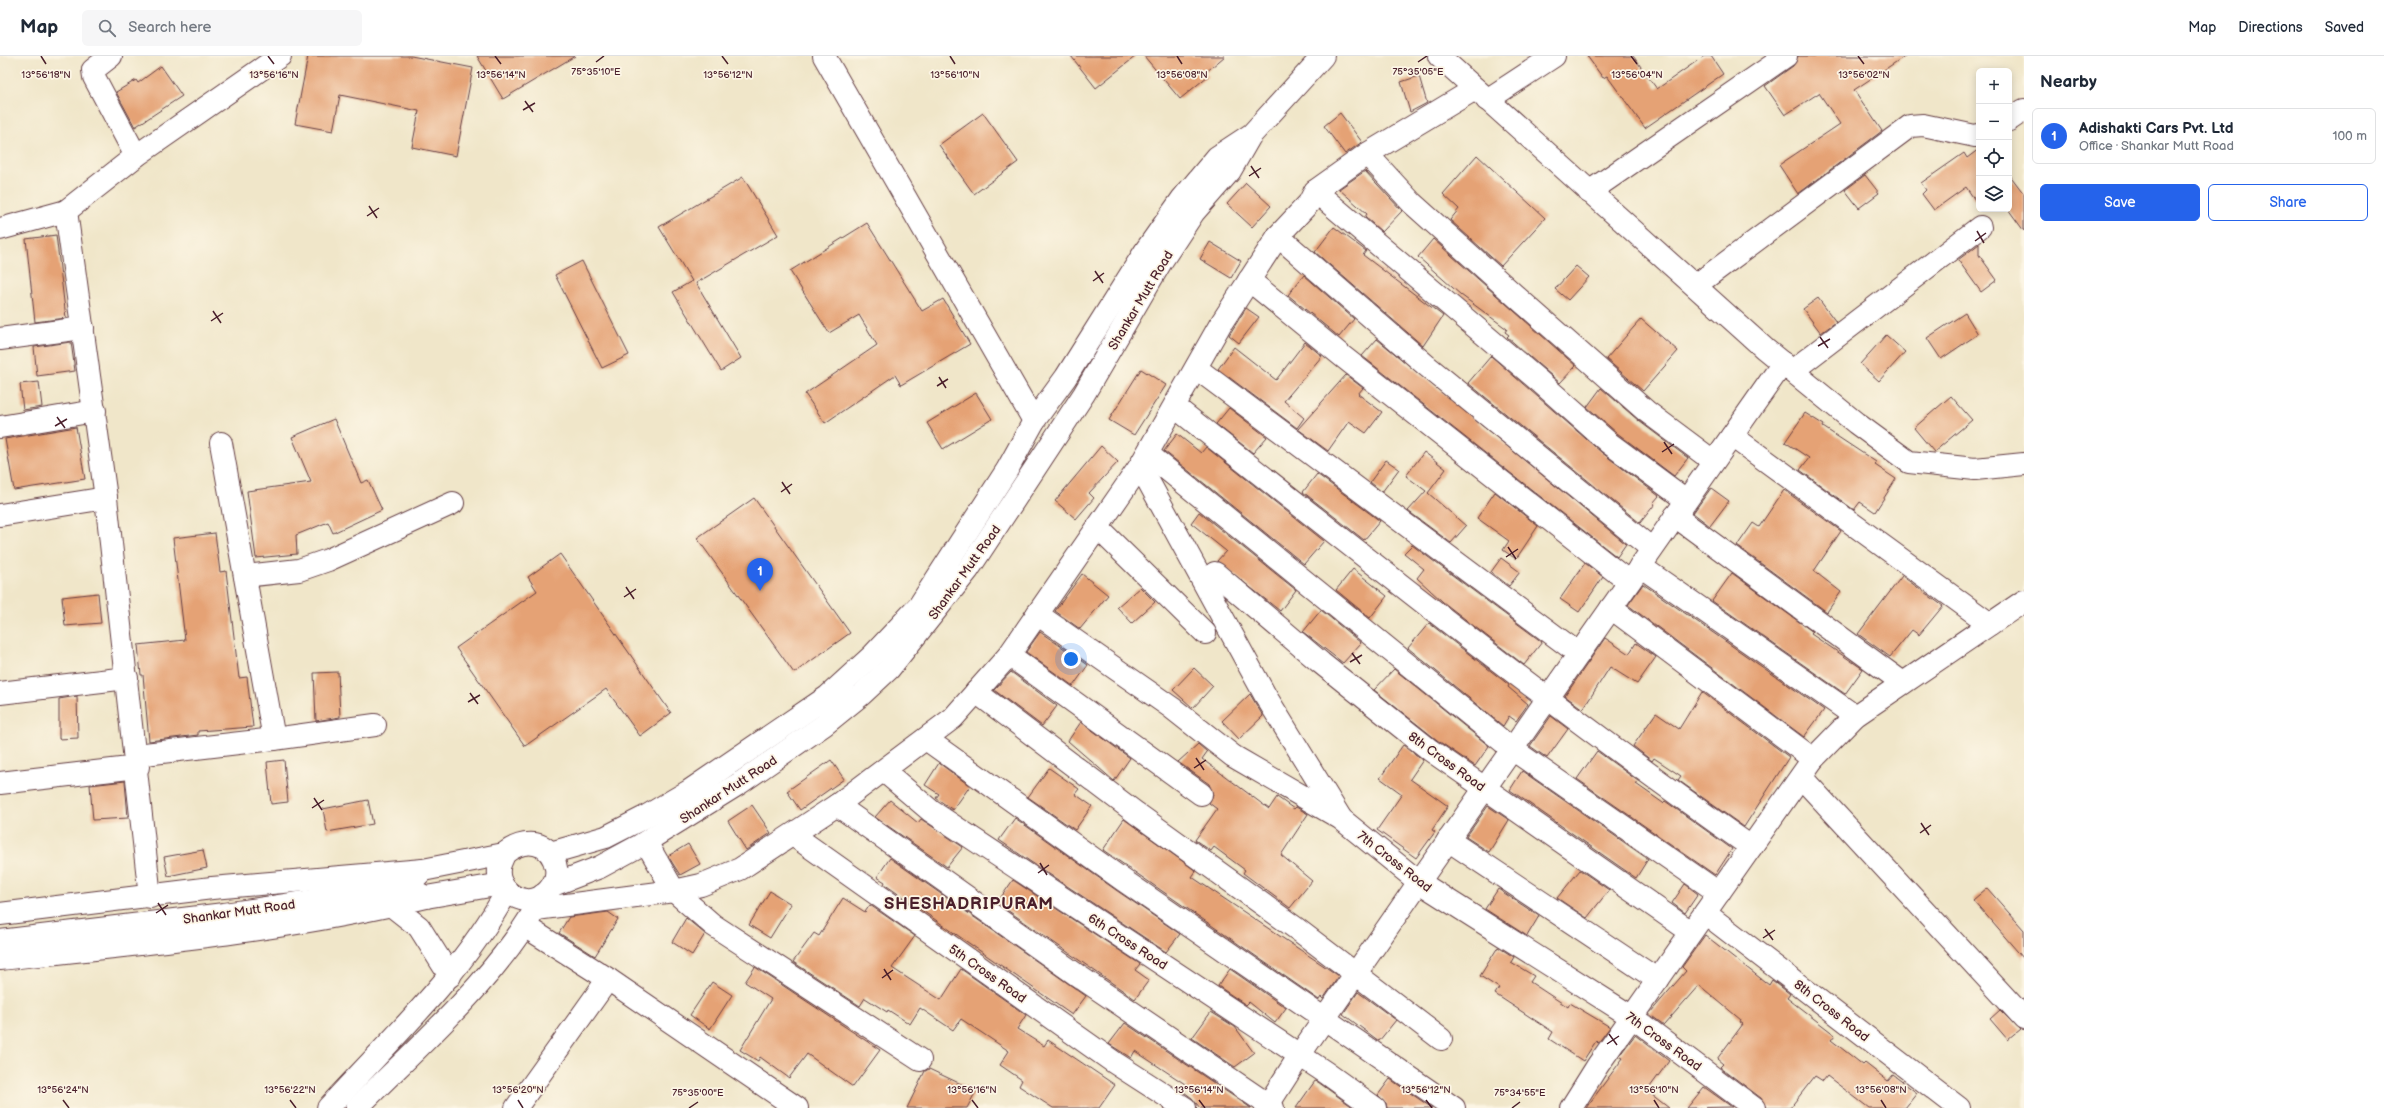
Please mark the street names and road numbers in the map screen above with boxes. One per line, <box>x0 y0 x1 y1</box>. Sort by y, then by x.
street label: Shankar Mutt Road <box>1105 248 1177 353</box>
street label: Shankar Mutt Road <box>925 522 1004 623</box>
street label: 8th Cross Road <box>1405 729 1488 795</box>
street label: Shankar Mutt Road <box>677 752 780 827</box>
street label: 7th Cross Road <box>1354 828 1435 896</box>
street label: Shankar Mutt Road <box>182 896 296 928</box>
street label: 6th Cross Road <box>1085 910 1170 973</box>
street label: 5th Cross Road <box>946 941 1029 1006</box>
street label: 8th Cross Road <box>1791 976 1872 1045</box>
street label: 7th Cross Road <box>1622 1009 1705 1075</box>

